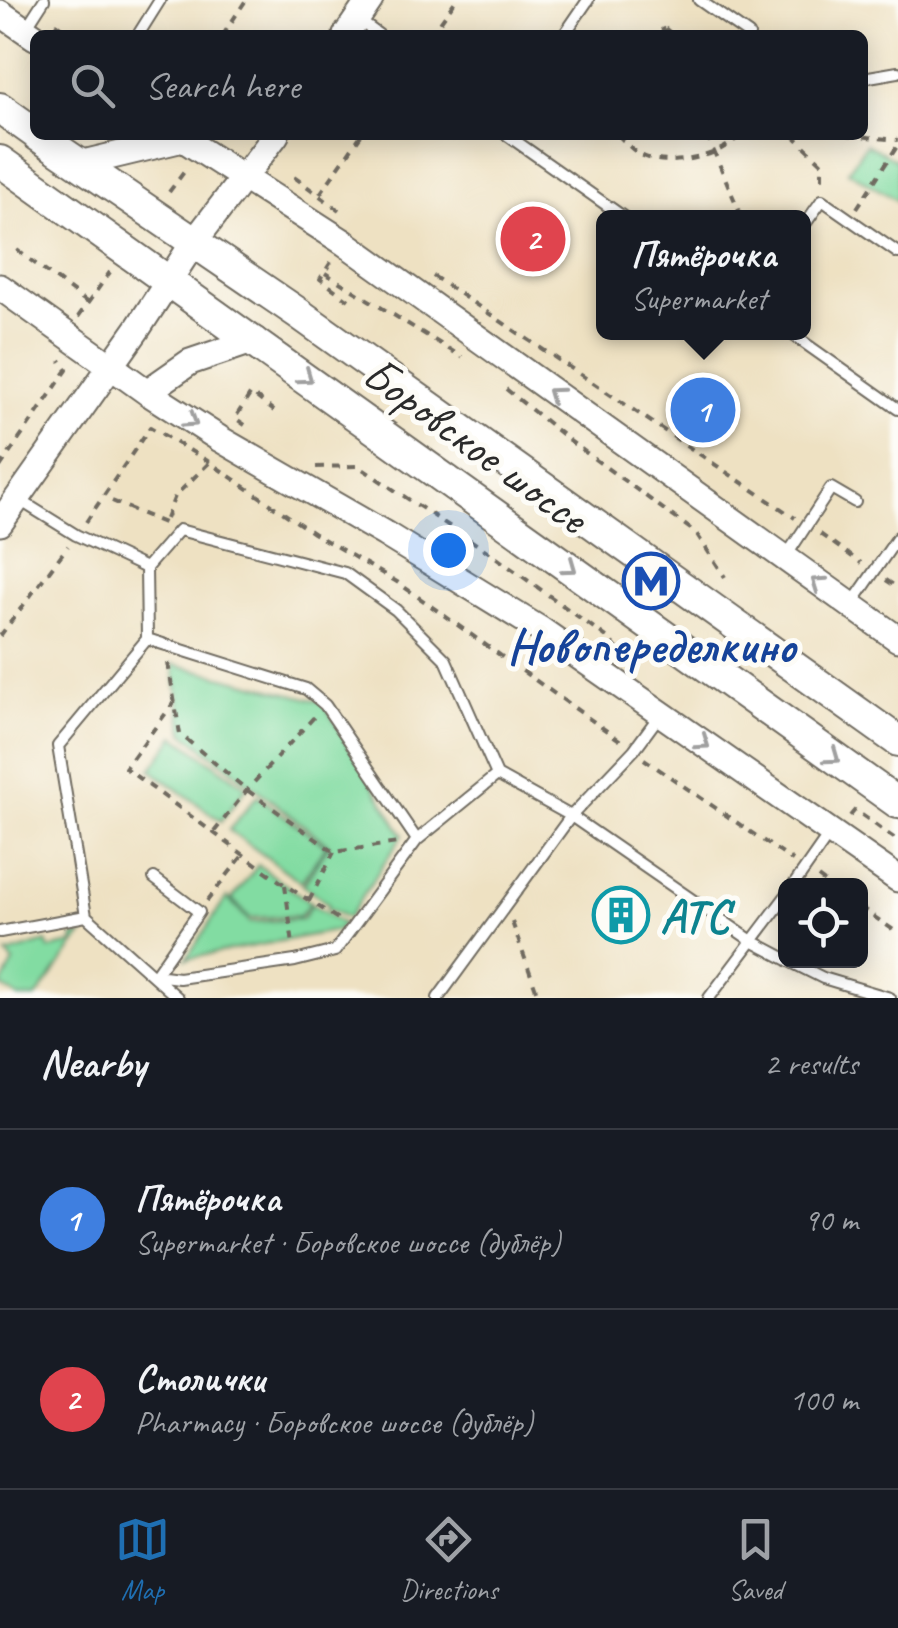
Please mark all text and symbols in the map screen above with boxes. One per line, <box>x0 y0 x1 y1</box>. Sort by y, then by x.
search box <box>30 30 868 140</box>
icon: search <box>65 58 120 113</box>
text: Search here <box>145 62 300 109</box>
pin: 2 <box>500 202 566 276</box>
popup <box>596 210 811 340</box>
text: Пятёрочка <box>631 231 776 278</box>
text: Supermarket <box>631 278 767 319</box>
street label: Боровское шоссе <box>351 343 602 548</box>
one-way arrow <box>294 365 313 383</box>
pin: 1 <box>670 372 736 448</box>
one-way arrow <box>547 388 565 405</box>
one-way arrow <box>180 408 198 427</box>
your location <box>423 525 474 576</box>
metro station icon: Новопеределкино <box>621 551 681 611</box>
one-way arrow <box>558 555 577 573</box>
one-way arrow <box>811 577 830 595</box>
place label: Новопеределкино <box>507 616 798 676</box>
one-way arrow <box>691 731 710 749</box>
one-way arrow <box>822 745 840 762</box>
map controls <box>778 878 868 968</box>
button: locate <box>778 878 868 968</box>
building icon: АТС <box>591 885 651 945</box>
place label: АТС <box>660 886 736 946</box>
text: Nearby <box>40 1037 146 1090</box>
text: 2 results <box>764 1043 858 1084</box>
text: Пятёрочка <box>135 1175 281 1222</box>
text: 1 <box>65 1199 80 1240</box>
text: 90 m <box>804 1199 858 1240</box>
text: Supermarket · Боровское шоссе (дублёр) <box>135 1222 561 1263</box>
text: Столички <box>135 1355 265 1402</box>
text: 2 <box>65 1379 80 1420</box>
text: 100 m <box>789 1379 858 1420</box>
text: Pharmacy · Боровское шоссе (дублёр) <box>135 1402 533 1443</box>
tab: Map <box>115 1512 170 1607</box>
tab: Directions <box>400 1512 498 1607</box>
tab: Saved <box>728 1512 783 1607</box>

